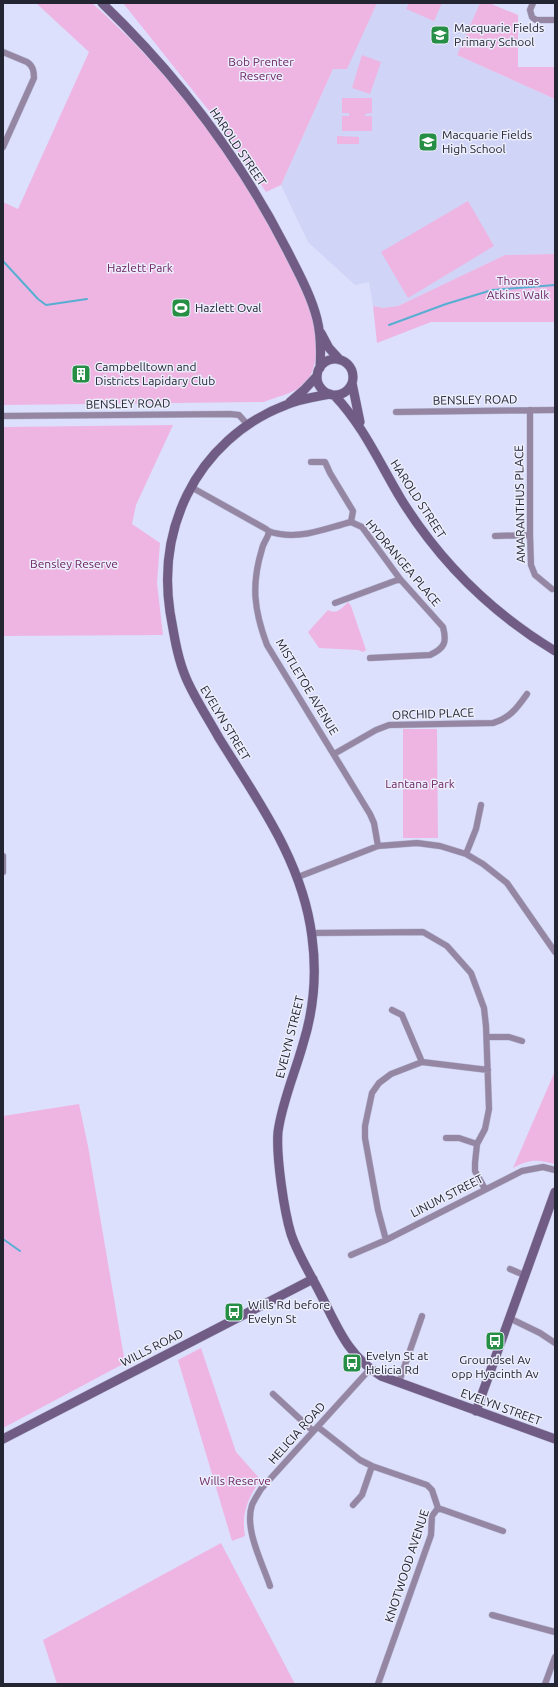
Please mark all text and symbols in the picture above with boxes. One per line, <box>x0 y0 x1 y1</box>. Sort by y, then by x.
place label: Macquarie Fields Primary School <box>454 21 544 48</box>
school or university icon: Macquarie Fields Primary School <box>429 24 451 46</box>
park label: Bob Prenter Reserve <box>228 55 294 82</box>
street label: HAROLD STREET <box>208 105 269 188</box>
place label: Macquarie Fields High School <box>442 128 532 155</box>
school or university icon: Macquarie Fields High School <box>417 131 439 153</box>
park label: Hazlett Park <box>107 261 173 274</box>
park label: Thomas Atkins Walk <box>487 274 549 301</box>
sports icon: Hazlett Oval <box>170 297 192 319</box>
place label: Hazlett Oval <box>195 301 261 314</box>
place label: Campbelltown and Districts Lapidary Club <box>95 360 215 387</box>
building icon: Campbelltown and Districts Lapidary Club <box>70 363 92 385</box>
street label: BENSLEY ROAD <box>433 392 517 407</box>
street label: BENSLEY ROAD <box>86 396 170 411</box>
street label: AMARANTHUS PLACE <box>512 445 527 563</box>
street label: HAROLD STREET <box>388 457 449 541</box>
street label: HYDRANGEA PLACE <box>363 517 443 609</box>
park label: Bensley Reserve <box>30 557 118 570</box>
street label: MISTLETOE AVENUE <box>274 636 341 737</box>
street label: EVELYN STREET <box>198 683 253 763</box>
street label: ORCHID PLACE <box>392 706 475 721</box>
park label: Lantana Park <box>385 777 455 790</box>
street label: EVELYN STREET <box>273 994 306 1080</box>
street label: LINUM STREET <box>408 1172 486 1219</box>
place label: Wills Rd before Evelyn St <box>248 1298 330 1325</box>
bus stop icon: Wills Rd before Evelyn St <box>223 1301 245 1323</box>
street label: WILLS ROAD <box>118 1326 185 1369</box>
bus stop icon: Groundsel Av opp Hyacinth Av <box>484 1330 506 1352</box>
place label: Evelyn St at Helicia Rd <box>366 1349 428 1376</box>
bus stop icon: Evelyn St at Helicia Rd <box>341 1352 363 1374</box>
place label: Groundsel Av opp Hyacinth Av <box>451 1353 539 1380</box>
street label: EVELYN STREET <box>459 1386 544 1427</box>
street label: HELICIA ROAD <box>266 1399 328 1466</box>
park label: Wills Reserve <box>199 1474 271 1487</box>
street label: KNOTWOOD AVENUE <box>382 1508 431 1624</box>

